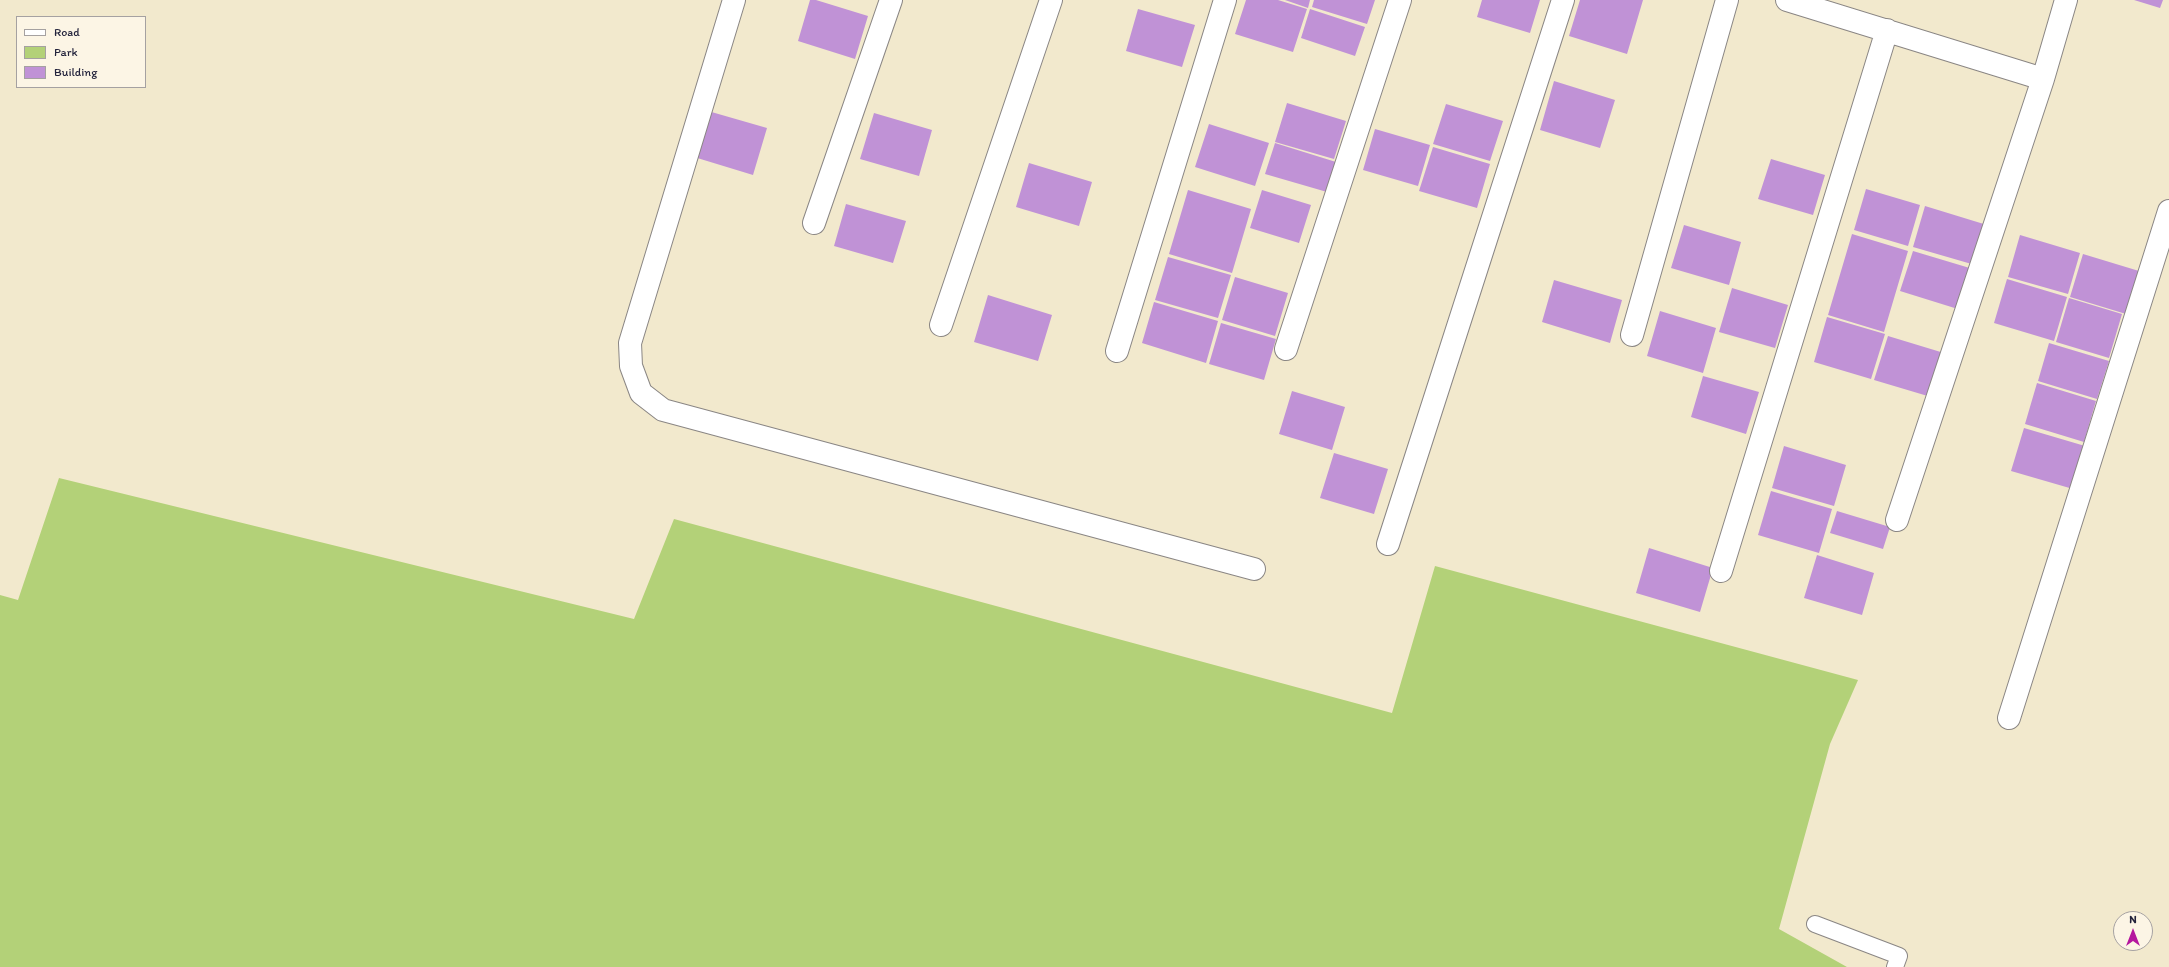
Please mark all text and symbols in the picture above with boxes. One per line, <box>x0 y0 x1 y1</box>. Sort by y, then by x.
legend <box>16 16 146 88</box>
text: Road <box>54 25 80 39</box>
text: Park <box>54 45 78 59</box>
text: Building <box>54 65 97 79</box>
north arrow <box>2113 911 2153 951</box>
text: N <box>2129 913 2137 926</box>

